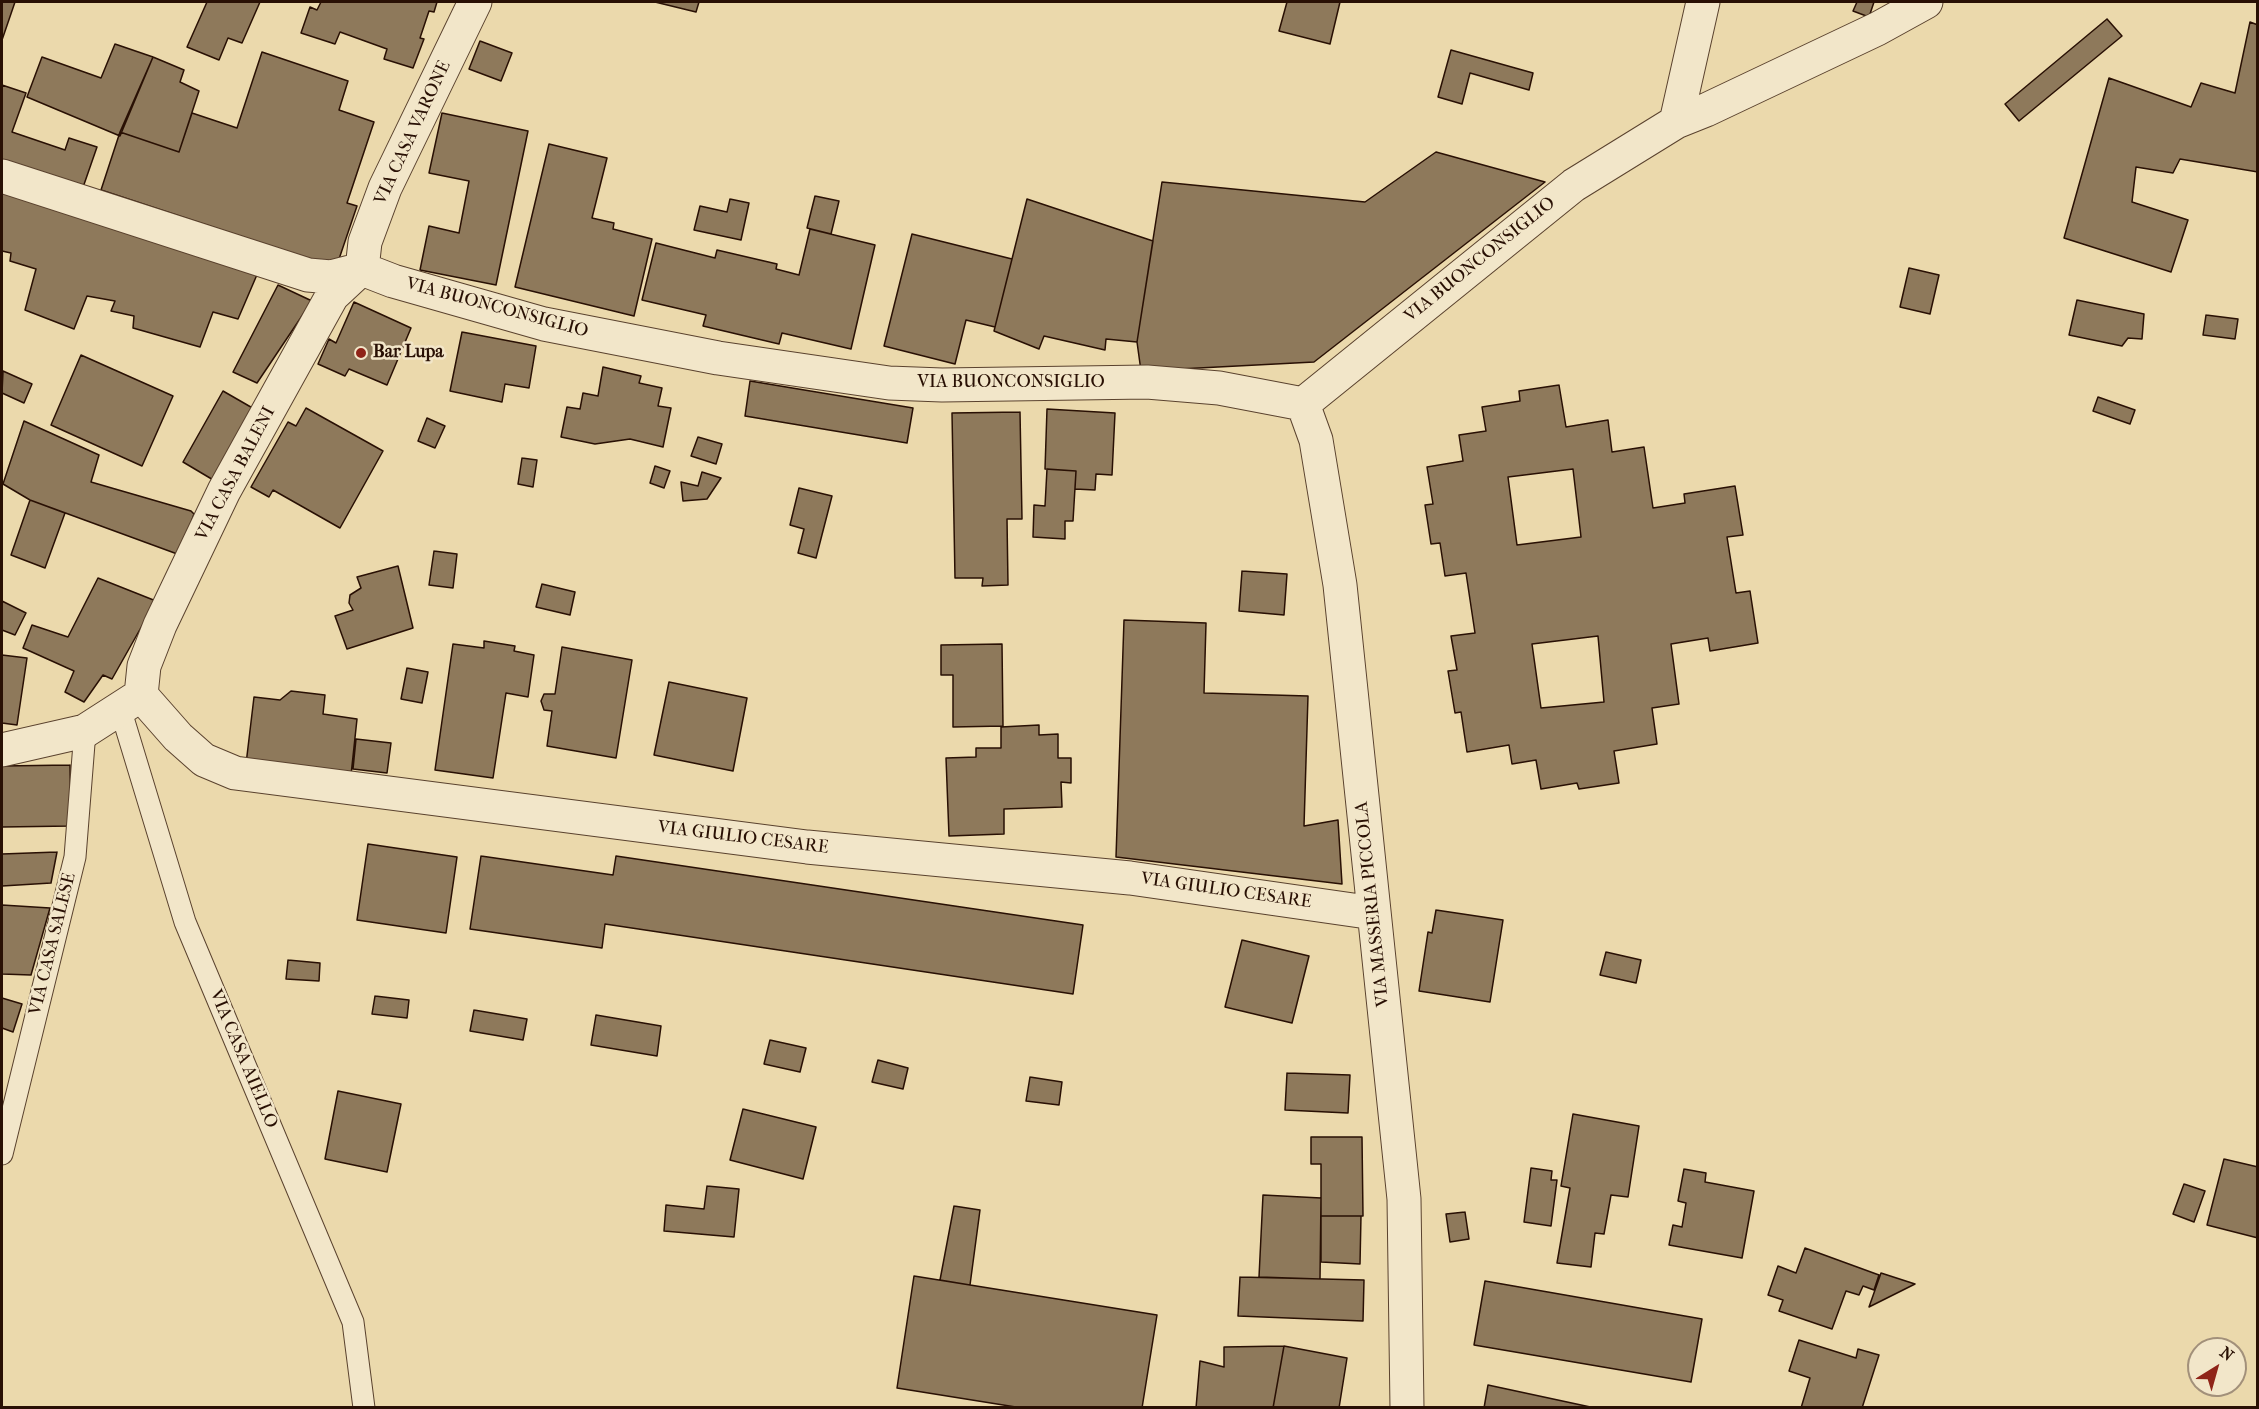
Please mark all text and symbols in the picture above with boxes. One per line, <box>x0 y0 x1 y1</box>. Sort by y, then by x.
street label: VIA CASA VARONE <box>370 58 456 208</box>
street label: VIA BUONCONSIGLIO <box>1400 193 1560 327</box>
street label: VIA BUONCONSIGLIO <box>404 273 590 343</box>
place label: Bar Lupa <box>373 342 444 364</box>
marker: Bar Lupa <box>354 346 368 360</box>
street label: VIA BUONCONSIGLIO <box>917 372 1105 394</box>
street label: VIA CASA BALENI <box>192 403 280 545</box>
street label: VIA MASSERIA PICCOLA <box>1351 800 1395 1008</box>
street label: VIA GIULIO CESARE <box>656 817 830 859</box>
street label: VIA GIULIO CESARE <box>1139 868 1313 914</box>
street label: VIA CASA SALESE <box>25 871 81 1017</box>
street label: VIA CASA AIELLO <box>204 986 282 1132</box>
north arrow <box>2187 1337 2247 1397</box>
text: N <box>2216 1343 2237 1365</box>

